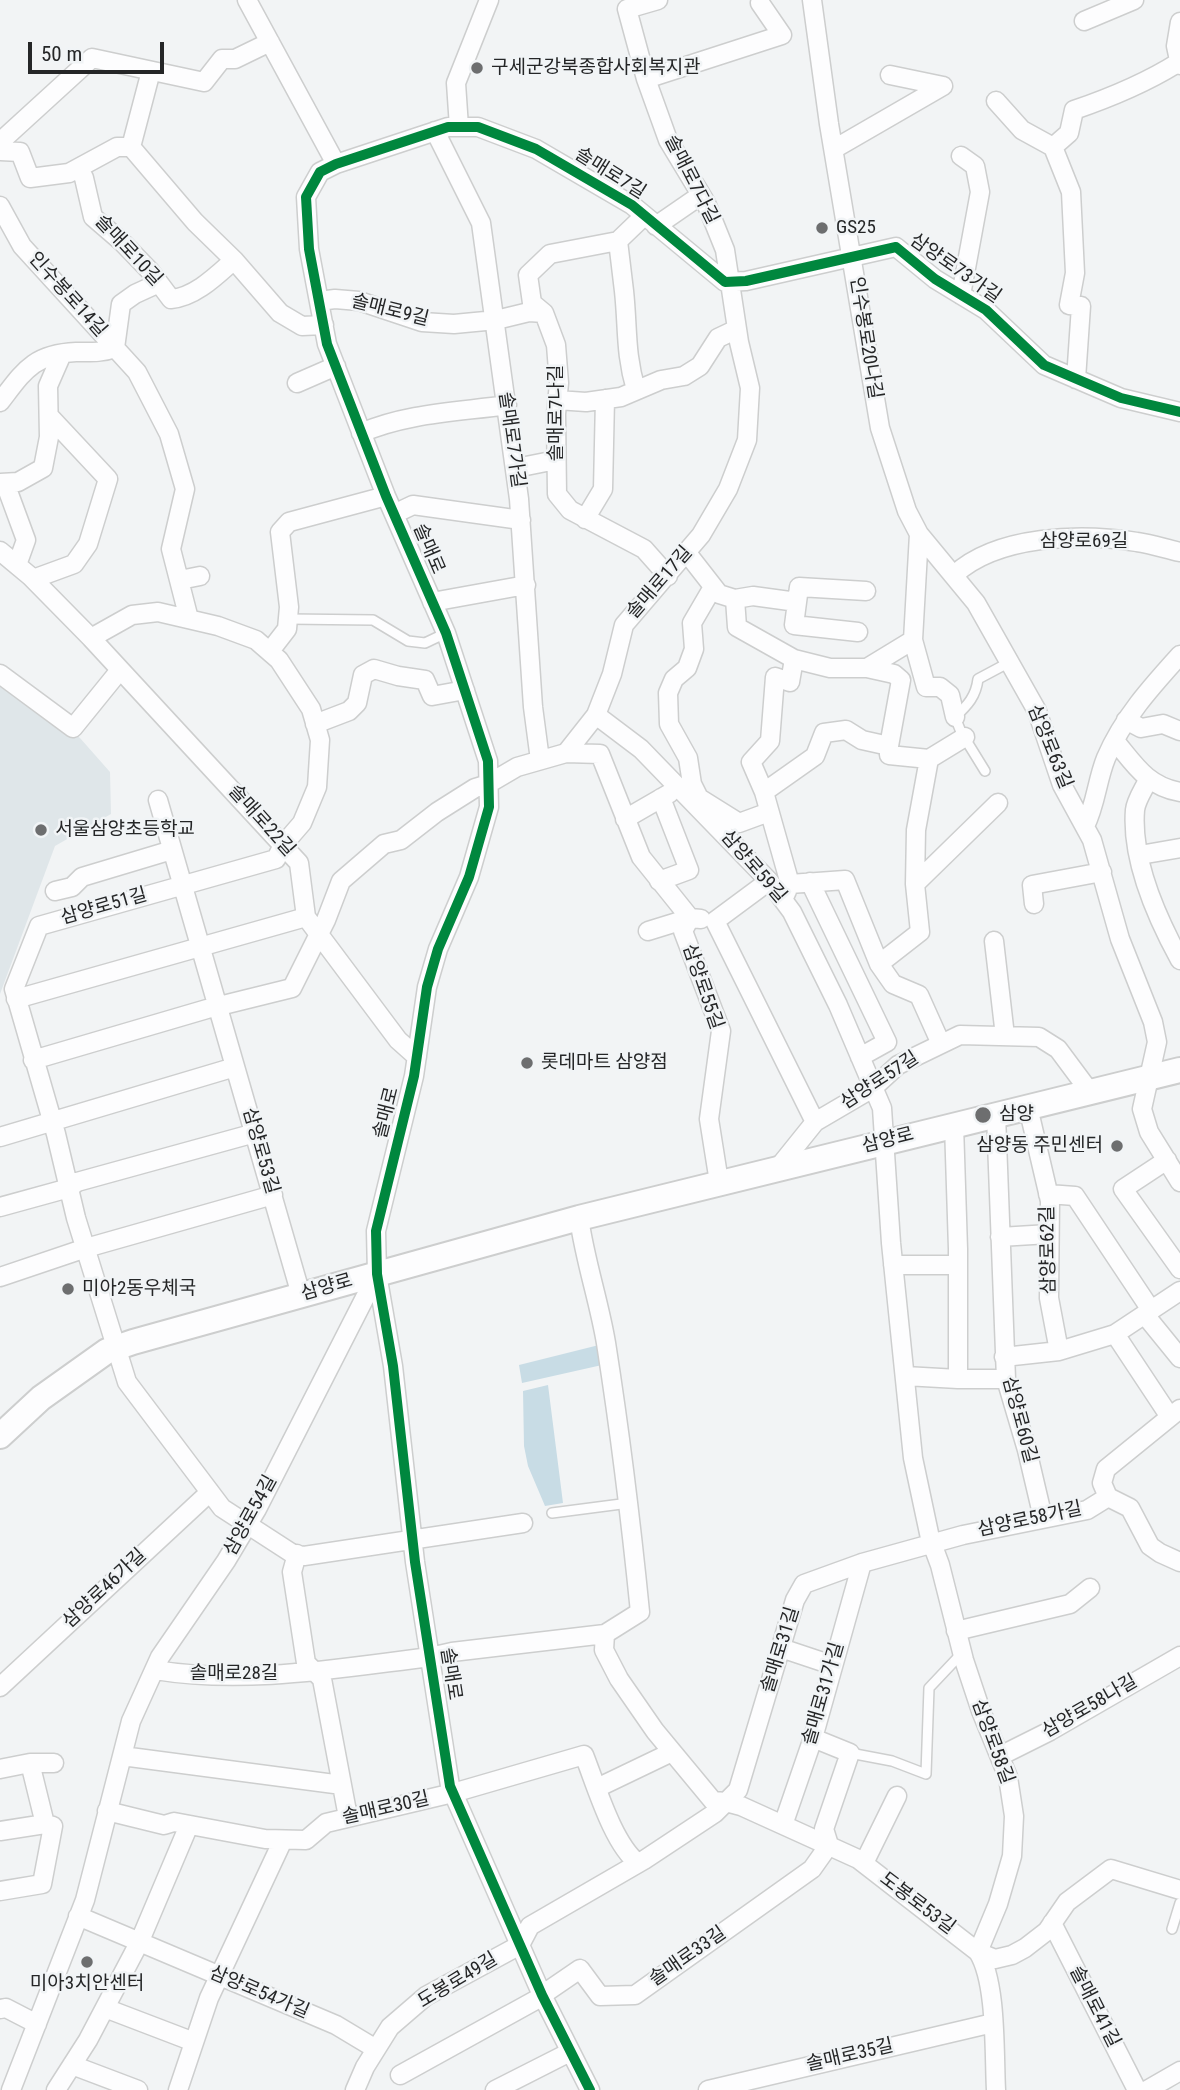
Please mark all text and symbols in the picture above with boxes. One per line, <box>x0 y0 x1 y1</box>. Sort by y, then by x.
scale bar <box>32 28 168 72</box>
text: 50 m <box>41 42 82 66</box>
place label: 구세군강북종합사회복지관 <box>491 57 701 79</box>
marker: 구세군강북종합사회복지관 <box>469 60 485 76</box>
street label: 솔매로7다길 <box>659 132 723 228</box>
street label: 솔매로7길 <box>570 143 650 205</box>
street label: 솔매로10길 <box>89 211 167 291</box>
place label: GS25 <box>836 217 876 239</box>
marker: GS25 <box>814 220 830 236</box>
street label: 삼양로73가길 <box>905 229 1005 309</box>
street label: 인수봉로14길 <box>23 248 111 342</box>
street label: 인수봉로20나길 <box>844 275 886 401</box>
street label: 솔매로9길 <box>349 290 431 332</box>
street label: 솔매로7나길 <box>546 365 568 461</box>
street label: 솔매로7가길 <box>493 390 529 490</box>
street label: 솔매로 <box>407 520 449 578</box>
street label: 삼양로69길 <box>1040 531 1128 553</box>
street label: 솔매로17길 <box>622 542 698 624</box>
street label: 삼양로63길 <box>1022 702 1076 792</box>
street label: 솔매로22길 <box>223 780 299 862</box>
place label: 서울삼양초등학교 <box>55 819 195 841</box>
marker: 서울삼양초등학교 <box>33 822 49 838</box>
street label: 삼양로59길 <box>715 826 791 908</box>
street label: 삼양로51길 <box>58 884 150 930</box>
street label: 삼양로55길 <box>677 941 727 1033</box>
street label: 삼양로57길 <box>837 1047 923 1115</box>
place label: 롯데마트 삼양점 <box>541 1052 668 1074</box>
marker: 롯데마트 삼양점 <box>519 1055 535 1071</box>
street label: 솔매로 <box>370 1085 404 1141</box>
place label: 삼양 <box>999 1104 1034 1126</box>
street label: 삼양로53길 <box>237 1105 283 1197</box>
marker: 삼양 <box>973 1105 993 1125</box>
street label: 삼양로 <box>860 1124 916 1158</box>
place label: 삼양동 주민센터 <box>976 1135 1103 1157</box>
marker: 삼양동 주민센터 <box>1109 1138 1125 1154</box>
street label: 삼양로62길 <box>1037 1205 1061 1295</box>
street label: 삼양로 <box>299 1270 355 1306</box>
place label: 미아2동우체국 <box>82 1278 196 1300</box>
marker: 미아2동우체국 <box>60 1281 76 1297</box>
street label: 삼양로60길 <box>997 1374 1041 1466</box>
street label: 삼양로54길 <box>220 1472 282 1560</box>
street label: 삼양로58가길 <box>976 1498 1084 1542</box>
street label: 삼양로46가길 <box>58 1544 152 1634</box>
street label: 솔매로31길 <box>757 1604 805 1696</box>
street label: 솔매로31가길 <box>798 1640 850 1748</box>
street label: 솔매로 <box>435 1646 465 1702</box>
street label: 솔매로28길 <box>190 1663 278 1685</box>
street label: 삼양로58나길 <box>1038 1671 1142 1743</box>
street label: 삼양로58길 <box>966 1696 1018 1788</box>
street label: 솔매로30길 <box>340 1788 432 1830</box>
street label: 도봉로53길 <box>875 1868 959 1940</box>
street label: 솔매로33길 <box>645 1922 731 1992</box>
street label: 도봉로49길 <box>414 1948 502 2014</box>
marker: 미아3치안센터 <box>79 1954 95 1970</box>
street label: 삼양로54가길 <box>206 1962 312 2024</box>
street label: 솔매로41길 <box>1064 1962 1124 2052</box>
place label: 미아3치안센터 <box>30 1973 144 1995</box>
street label: 솔매로35길 <box>804 2035 896 2077</box>

